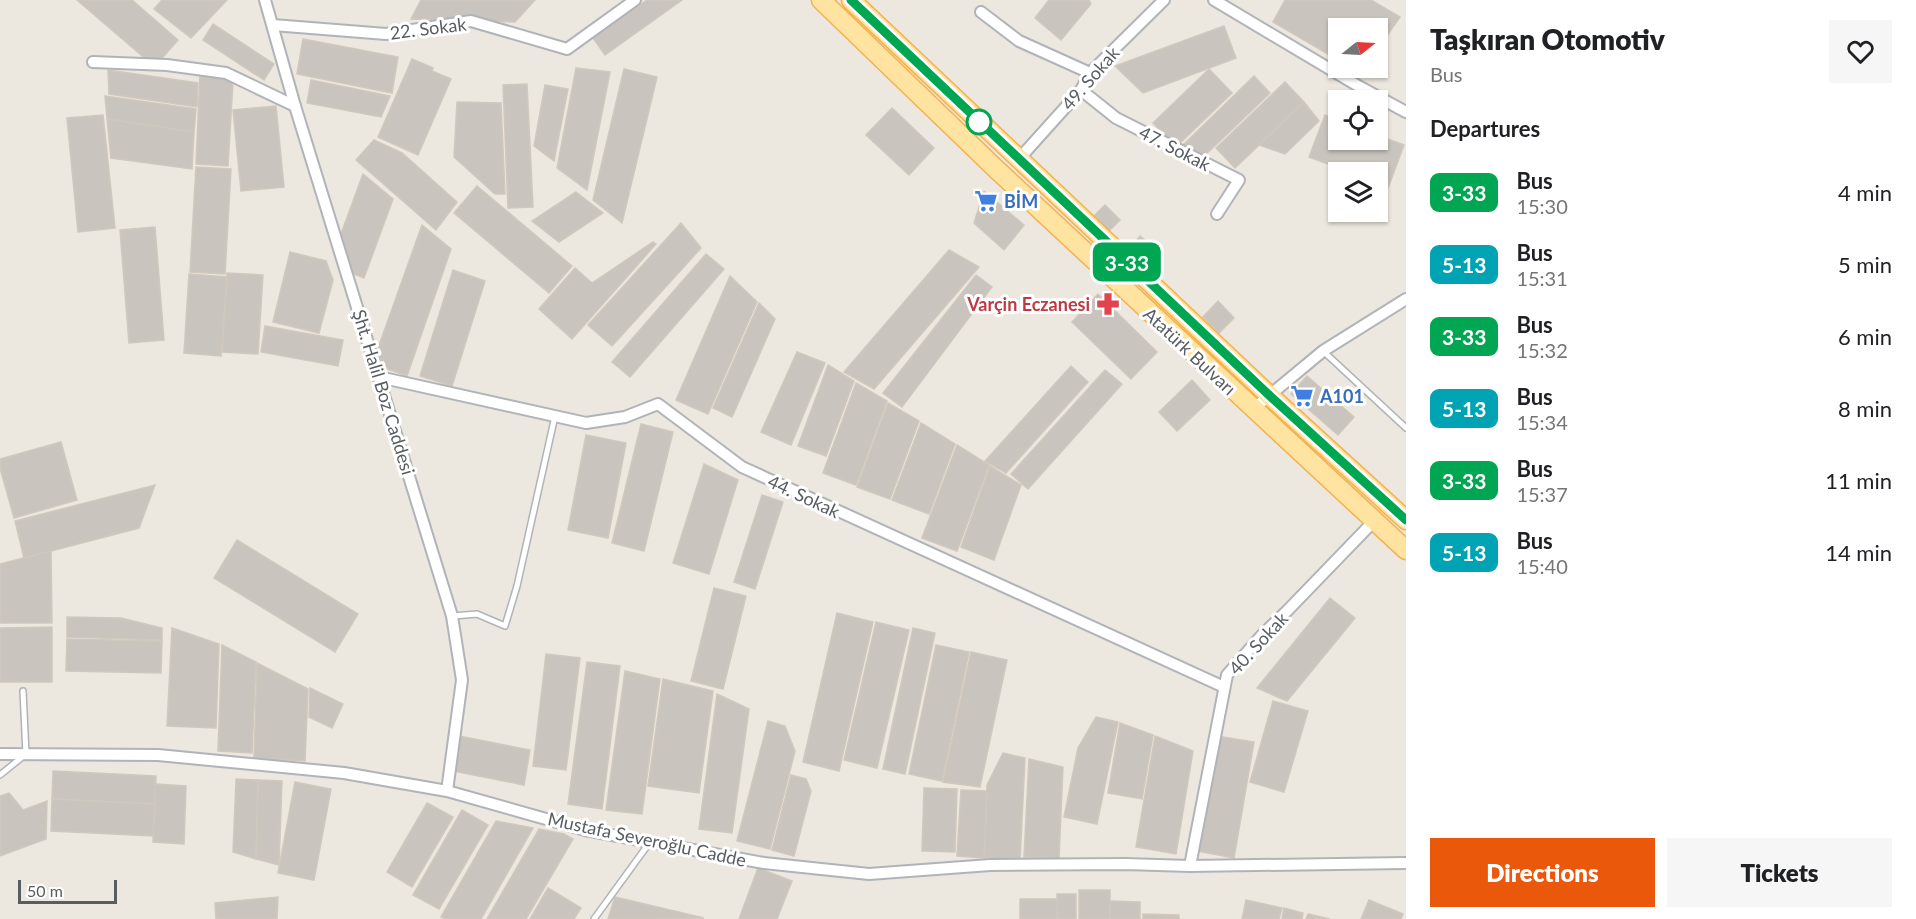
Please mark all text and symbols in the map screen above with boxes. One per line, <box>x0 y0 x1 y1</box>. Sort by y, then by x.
street label: 22. Sokak <box>389 12 468 44</box>
north arrow <box>1328 18 1388 78</box>
map controls <box>1328 18 1388 222</box>
button: heart <box>1829 20 1892 83</box>
text: Taşkıran Otomotiv <box>1430 22 1665 56</box>
street label: 49. Sokak <box>1056 41 1124 114</box>
text: Bus <box>1430 62 1463 86</box>
button: locate <box>1328 90 1388 150</box>
unlabelled marker <box>966 109 992 135</box>
text: Departures <box>1430 115 1540 142</box>
street label: 47. Sokak <box>1136 121 1215 176</box>
button: layers <box>1328 162 1388 222</box>
text: Bus <box>1516 167 1553 194</box>
text: 4 min <box>1838 179 1892 206</box>
text: 3-33 <box>1442 180 1486 205</box>
supermarket icon: BİM <box>973 188 999 214</box>
place label: BİM <box>1004 190 1038 212</box>
text: 15:30 <box>1516 194 1568 218</box>
text: Bus <box>1516 239 1553 266</box>
line badge: 3-33 <box>1085 242 1169 282</box>
text: 3-33 <box>1105 250 1149 275</box>
text: 5 min <box>1838 251 1892 278</box>
text: 5-13 <box>1442 252 1486 277</box>
text: 15:31 <box>1516 266 1568 290</box>
pharmacy icon: Varçin Eczanesi <box>1095 291 1121 317</box>
place label: Varçin Eczanesi <box>966 293 1090 315</box>
street label: Atatürk Bulvarı <box>1139 303 1241 399</box>
street label: Şht. Halil Boz Caddesi <box>348 307 420 477</box>
text: Bus <box>1516 311 1553 338</box>
text: 6 min <box>1838 323 1892 350</box>
text: 3-33 <box>1442 324 1486 349</box>
text: 15:32 <box>1516 338 1568 362</box>
supermarket icon: A101 <box>1289 383 1315 409</box>
text: Bus <box>1516 383 1553 410</box>
place label: A101 <box>1319 385 1364 407</box>
text: 8 min <box>1838 395 1892 422</box>
text: 5-13 <box>1442 396 1486 421</box>
text: 15:34 <box>1516 410 1568 434</box>
text: Bus <box>1516 455 1553 482</box>
text: 11 min <box>1825 467 1892 494</box>
text: 3-33 <box>1442 468 1486 493</box>
street label: 44. Sokak <box>765 470 844 523</box>
text: 15:37 <box>1516 482 1568 506</box>
text: Bus <box>1516 527 1553 554</box>
text: 14 min <box>1825 539 1892 566</box>
text: 5-13 <box>1442 540 1486 565</box>
text: 15:40 <box>1516 554 1568 578</box>
street label: 40. Sokak <box>1224 607 1293 679</box>
street label: Mustafa Severoğlu Cadde <box>546 807 748 871</box>
button: Directions <box>1430 838 1655 907</box>
button: Tickets <box>1667 838 1892 907</box>
scale bar <box>18 877 117 904</box>
text: 50 m <box>27 881 63 900</box>

